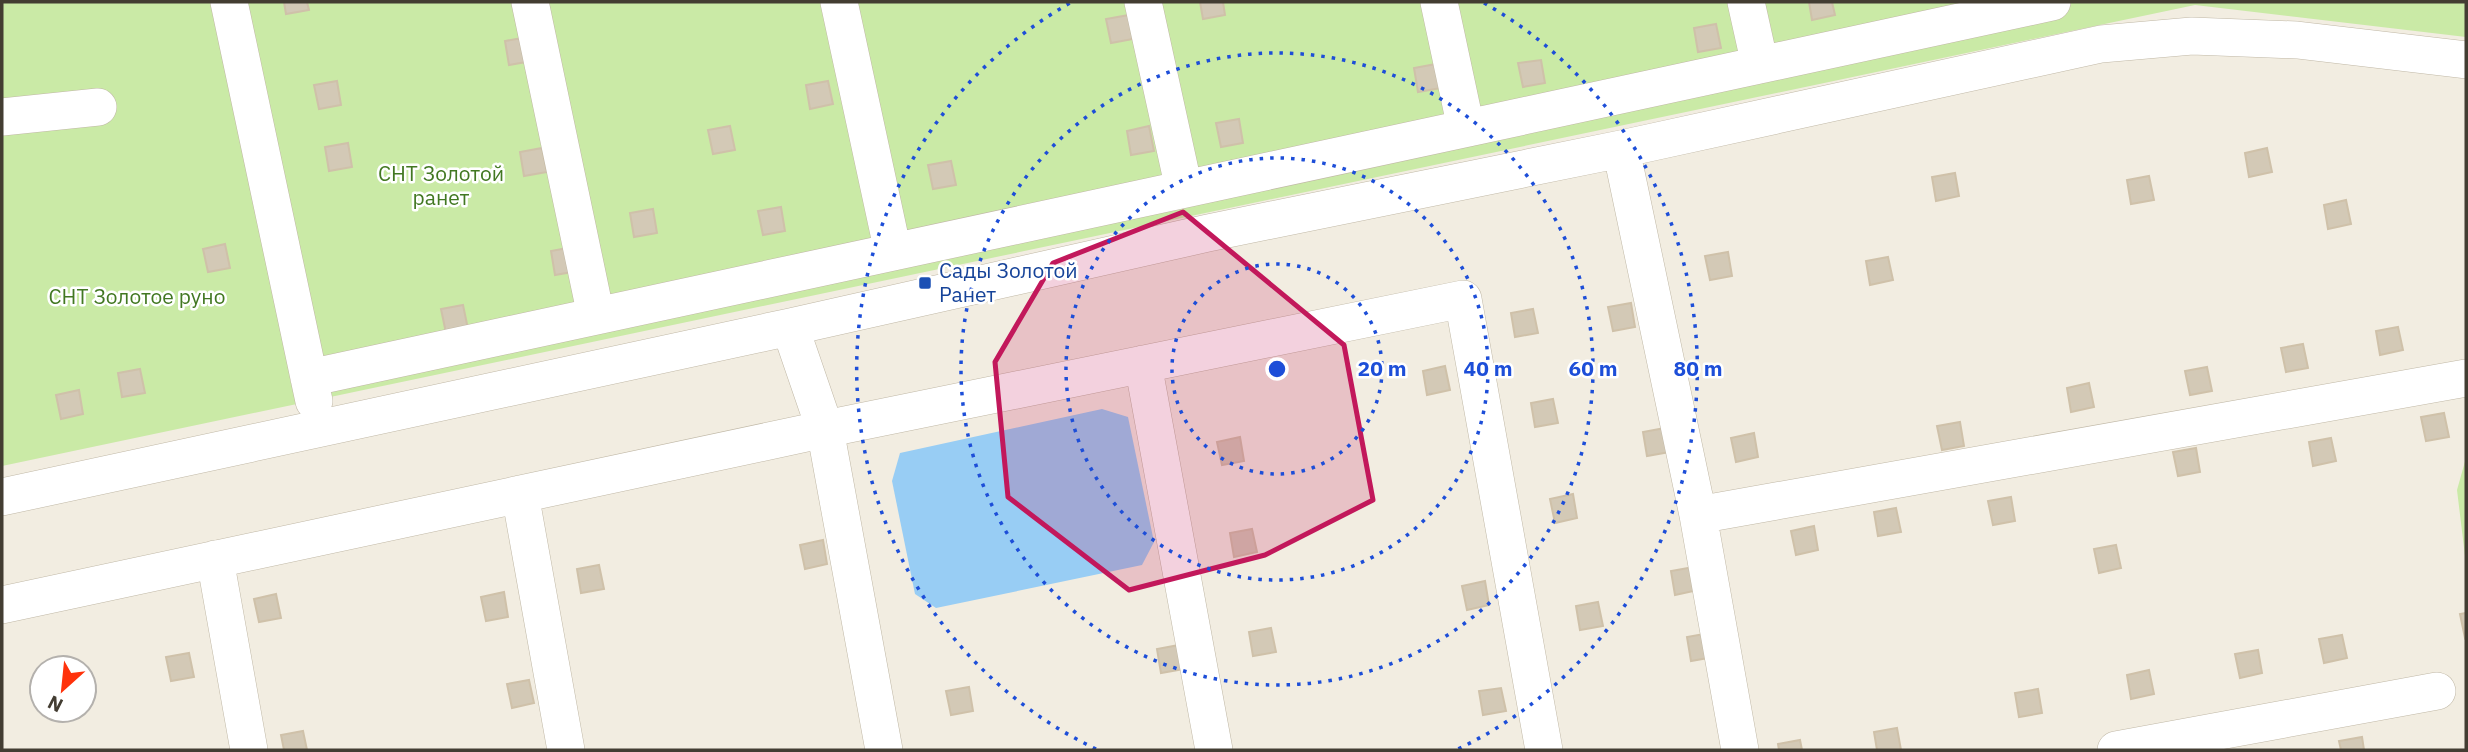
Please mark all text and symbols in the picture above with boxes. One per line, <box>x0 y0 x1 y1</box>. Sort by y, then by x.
park label: СНТ Золотой ранет <box>378 159 504 211</box>
place label: Сады Золотой Ранет <box>939 256 1078 308</box>
marker: Сады Золотой Ранет <box>917 275 933 291</box>
park label: СНТ Золотое руно <box>49 282 225 310</box>
text: 20 m <box>1358 354 1406 382</box>
text: 40 m <box>1464 354 1512 382</box>
text: 60 m <box>1569 354 1617 382</box>
text: 80 m <box>1674 354 1722 382</box>
centre of rings <box>1265 357 1289 381</box>
north arrow <box>28 654 98 724</box>
text: N <box>44 690 67 718</box>

